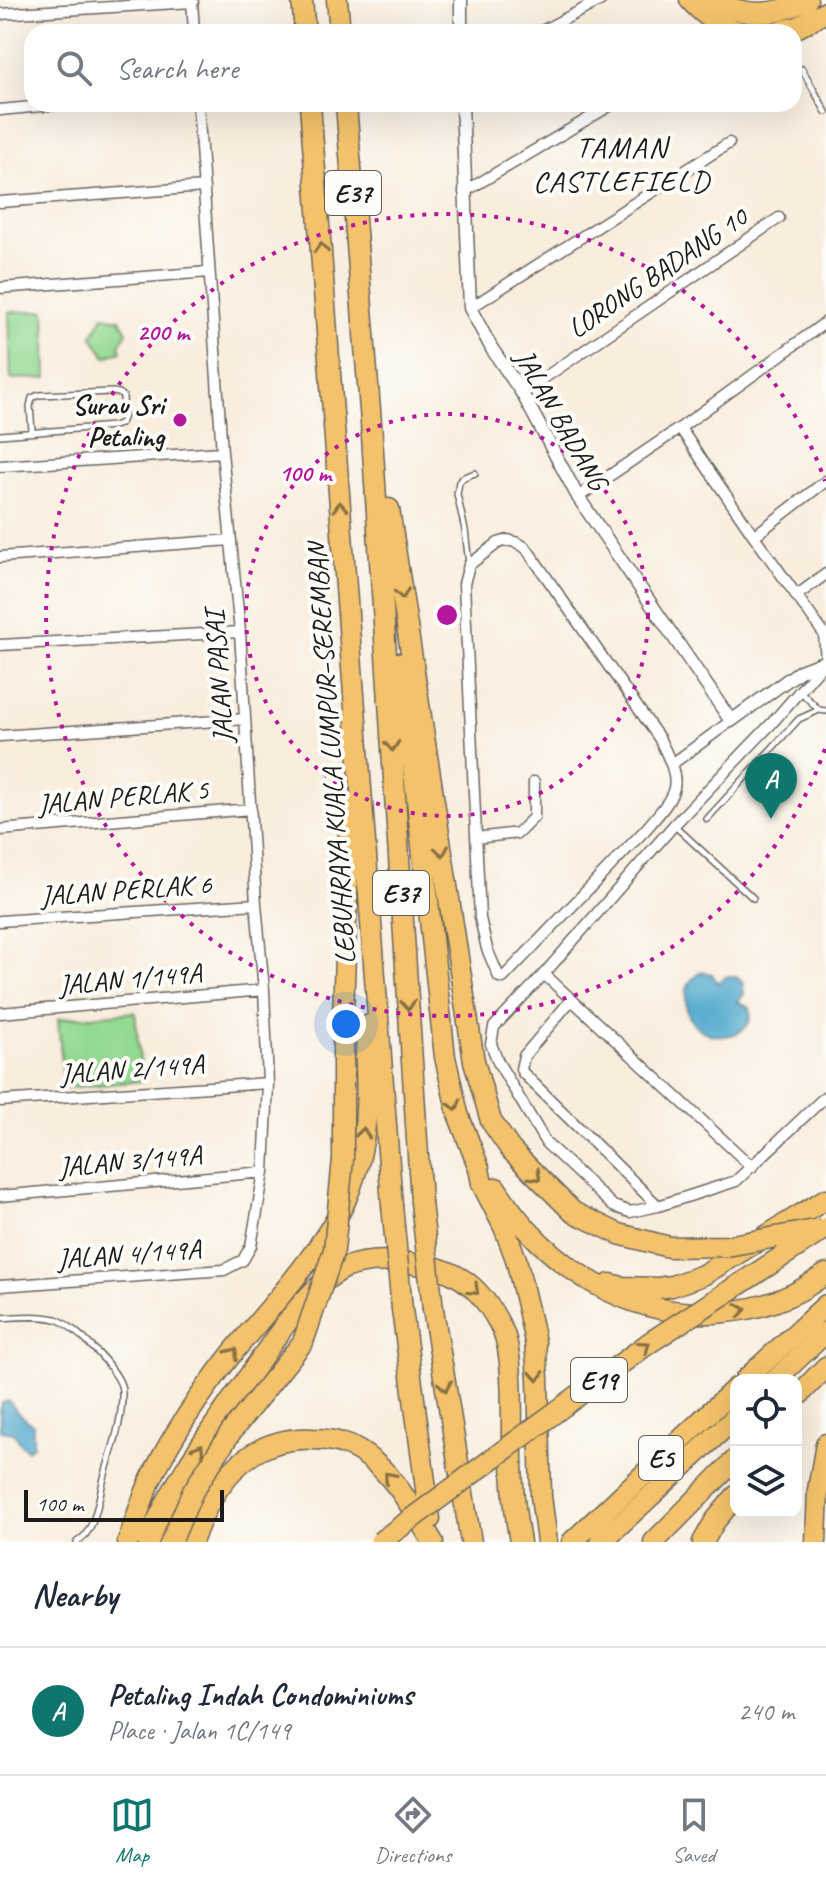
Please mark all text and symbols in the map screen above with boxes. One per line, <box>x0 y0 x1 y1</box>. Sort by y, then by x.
search box <box>24 24 802 112</box>
icon: search <box>52 46 96 90</box>
text: Search here <box>116 49 238 87</box>
district label: TAMAN CASTLEFIELD <box>533 128 712 200</box>
road number: E37 <box>325 171 381 215</box>
street label: LORONG BADANG 10 <box>561 198 756 345</box>
one-way arrow <box>313 241 330 254</box>
text: 200 m <box>137 317 191 347</box>
street label: JALAN BADANG <box>506 341 618 499</box>
place label: Surau Sri Petaling <box>72 387 167 454</box>
marker: Surau Sri Petaling <box>171 411 189 429</box>
text: 100 m <box>279 458 333 488</box>
one-way arrow <box>332 500 349 513</box>
street label: LEBUHRAYA KUALA LUMPUR–SEREMBAN <box>298 538 363 965</box>
one-way arrow <box>393 588 410 601</box>
centre of rings <box>433 601 461 629</box>
street label: JALAN PASAI <box>196 604 241 746</box>
one-way arrow <box>383 740 400 753</box>
pin: A <box>745 753 797 819</box>
street label: JALAN PERLAK 5 <box>34 771 211 822</box>
one-way arrow <box>433 845 450 858</box>
street label: JALAN PERLAK 6 <box>37 866 214 913</box>
road number: E37 <box>373 871 429 915</box>
street label: JALAN 1/149A <box>55 955 205 1002</box>
one-way arrow <box>400 999 417 1012</box>
your location <box>326 1004 366 1044</box>
street label: JALAN 2/149A <box>57 1046 207 1091</box>
one-way arrow <box>446 1097 462 1111</box>
one-way arrow <box>354 1126 371 1140</box>
street label: JALAN 3/149A <box>55 1137 205 1184</box>
one-way arrow <box>527 1166 541 1181</box>
street label: JALAN 4/149A <box>54 1231 204 1276</box>
one-way arrow <box>465 1280 479 1295</box>
one-way arrow <box>734 1302 748 1319</box>
one-way arrow <box>637 1341 651 1356</box>
one-way arrow <box>223 1348 238 1362</box>
road number: E19 <box>571 1358 627 1402</box>
one-way arrow <box>529 1370 546 1383</box>
map controls <box>730 1374 802 1518</box>
button: locate <box>730 1374 802 1446</box>
one-way arrow <box>436 1379 453 1393</box>
road number: E5 <box>639 1436 683 1480</box>
one-way arrow <box>189 1443 205 1458</box>
button: layers <box>730 1446 802 1518</box>
one-way arrow <box>384 1472 399 1487</box>
scale bar <box>24 1486 224 1522</box>
text: 100 m <box>36 1490 83 1518</box>
text: Nearby <box>32 1573 118 1616</box>
text: Petaling Indah Condominiums <box>108 1676 413 1714</box>
text: A <box>51 1695 65 1728</box>
text: 240 m <box>738 1695 794 1728</box>
text: Place · Jalan 1C/149 <box>108 1714 291 1747</box>
tab: Map <box>110 1793 154 1869</box>
tab: Directions <box>375 1793 451 1869</box>
tab: Saved <box>672 1793 716 1869</box>

